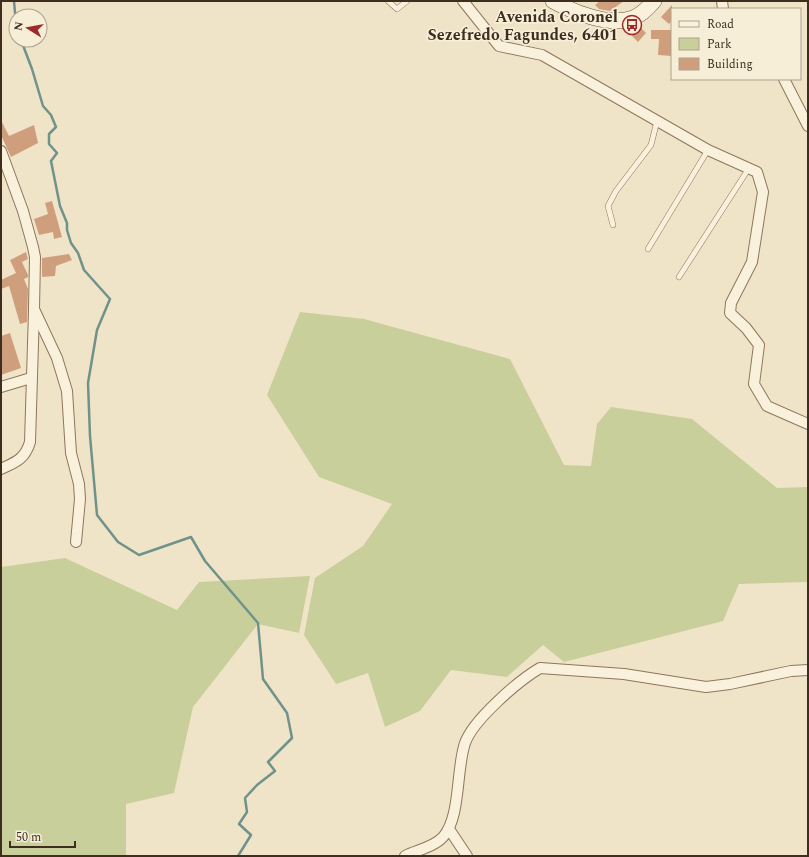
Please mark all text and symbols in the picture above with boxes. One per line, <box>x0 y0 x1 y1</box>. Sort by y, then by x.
place label: Avenida Coronel Sezefredo Fagundes, 6401 <box>427 5 618 47</box>
north arrow <box>8 8 48 48</box>
legend <box>671 8 801 80</box>
bus stop icon: Avenida Coronel Sezefredo Fagundes, 6401 <box>621 14 643 36</box>
text: Road <box>707 15 734 34</box>
text: N <box>9 20 28 32</box>
text: Park <box>707 35 732 54</box>
text: Building <box>707 55 753 74</box>
scale bar <box>10 823 75 849</box>
text: 50 m <box>16 828 41 847</box>

